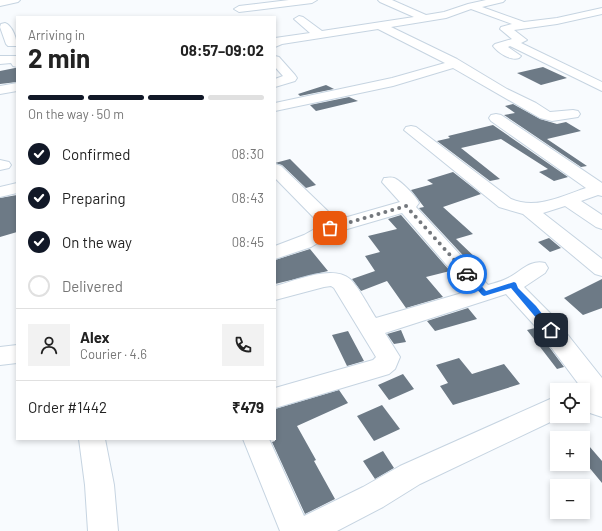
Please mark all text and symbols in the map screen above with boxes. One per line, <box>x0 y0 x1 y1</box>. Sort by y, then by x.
text: Arriving in <box>28 27 85 43</box>
text: 08:57–09:02 <box>180 41 264 59</box>
text: 2 min <box>28 42 90 73</box>
text: On the way · 50 m <box>28 106 124 122</box>
icon: check <box>28 143 50 165</box>
text: Confirmed <box>62 145 130 163</box>
text: 08:30 <box>231 146 264 162</box>
icon: check <box>28 187 50 209</box>
text: Preparing <box>62 189 126 207</box>
text: 08:43 <box>232 190 264 206</box>
pin <box>313 211 347 245</box>
icon: bag <box>319 217 341 239</box>
icon: check <box>28 231 50 253</box>
text: On the way <box>62 233 132 251</box>
text: 08:45 <box>232 234 264 250</box>
courier <box>447 254 487 294</box>
icon: car <box>456 263 478 285</box>
text: Delivered <box>62 277 123 295</box>
pin <box>534 313 568 347</box>
icon: home <box>540 319 562 341</box>
button: person <box>28 324 70 366</box>
button: phone <box>222 324 264 366</box>
text: Alex <box>80 328 110 346</box>
text: Courier · 4.6 <box>80 346 147 362</box>
map controls <box>550 383 590 519</box>
button: locate <box>550 383 590 423</box>
text: Order #1442 <box>28 398 107 416</box>
text: ₹479 <box>232 398 264 416</box>
button: + <box>550 431 590 471</box>
button: − <box>550 479 590 519</box>

